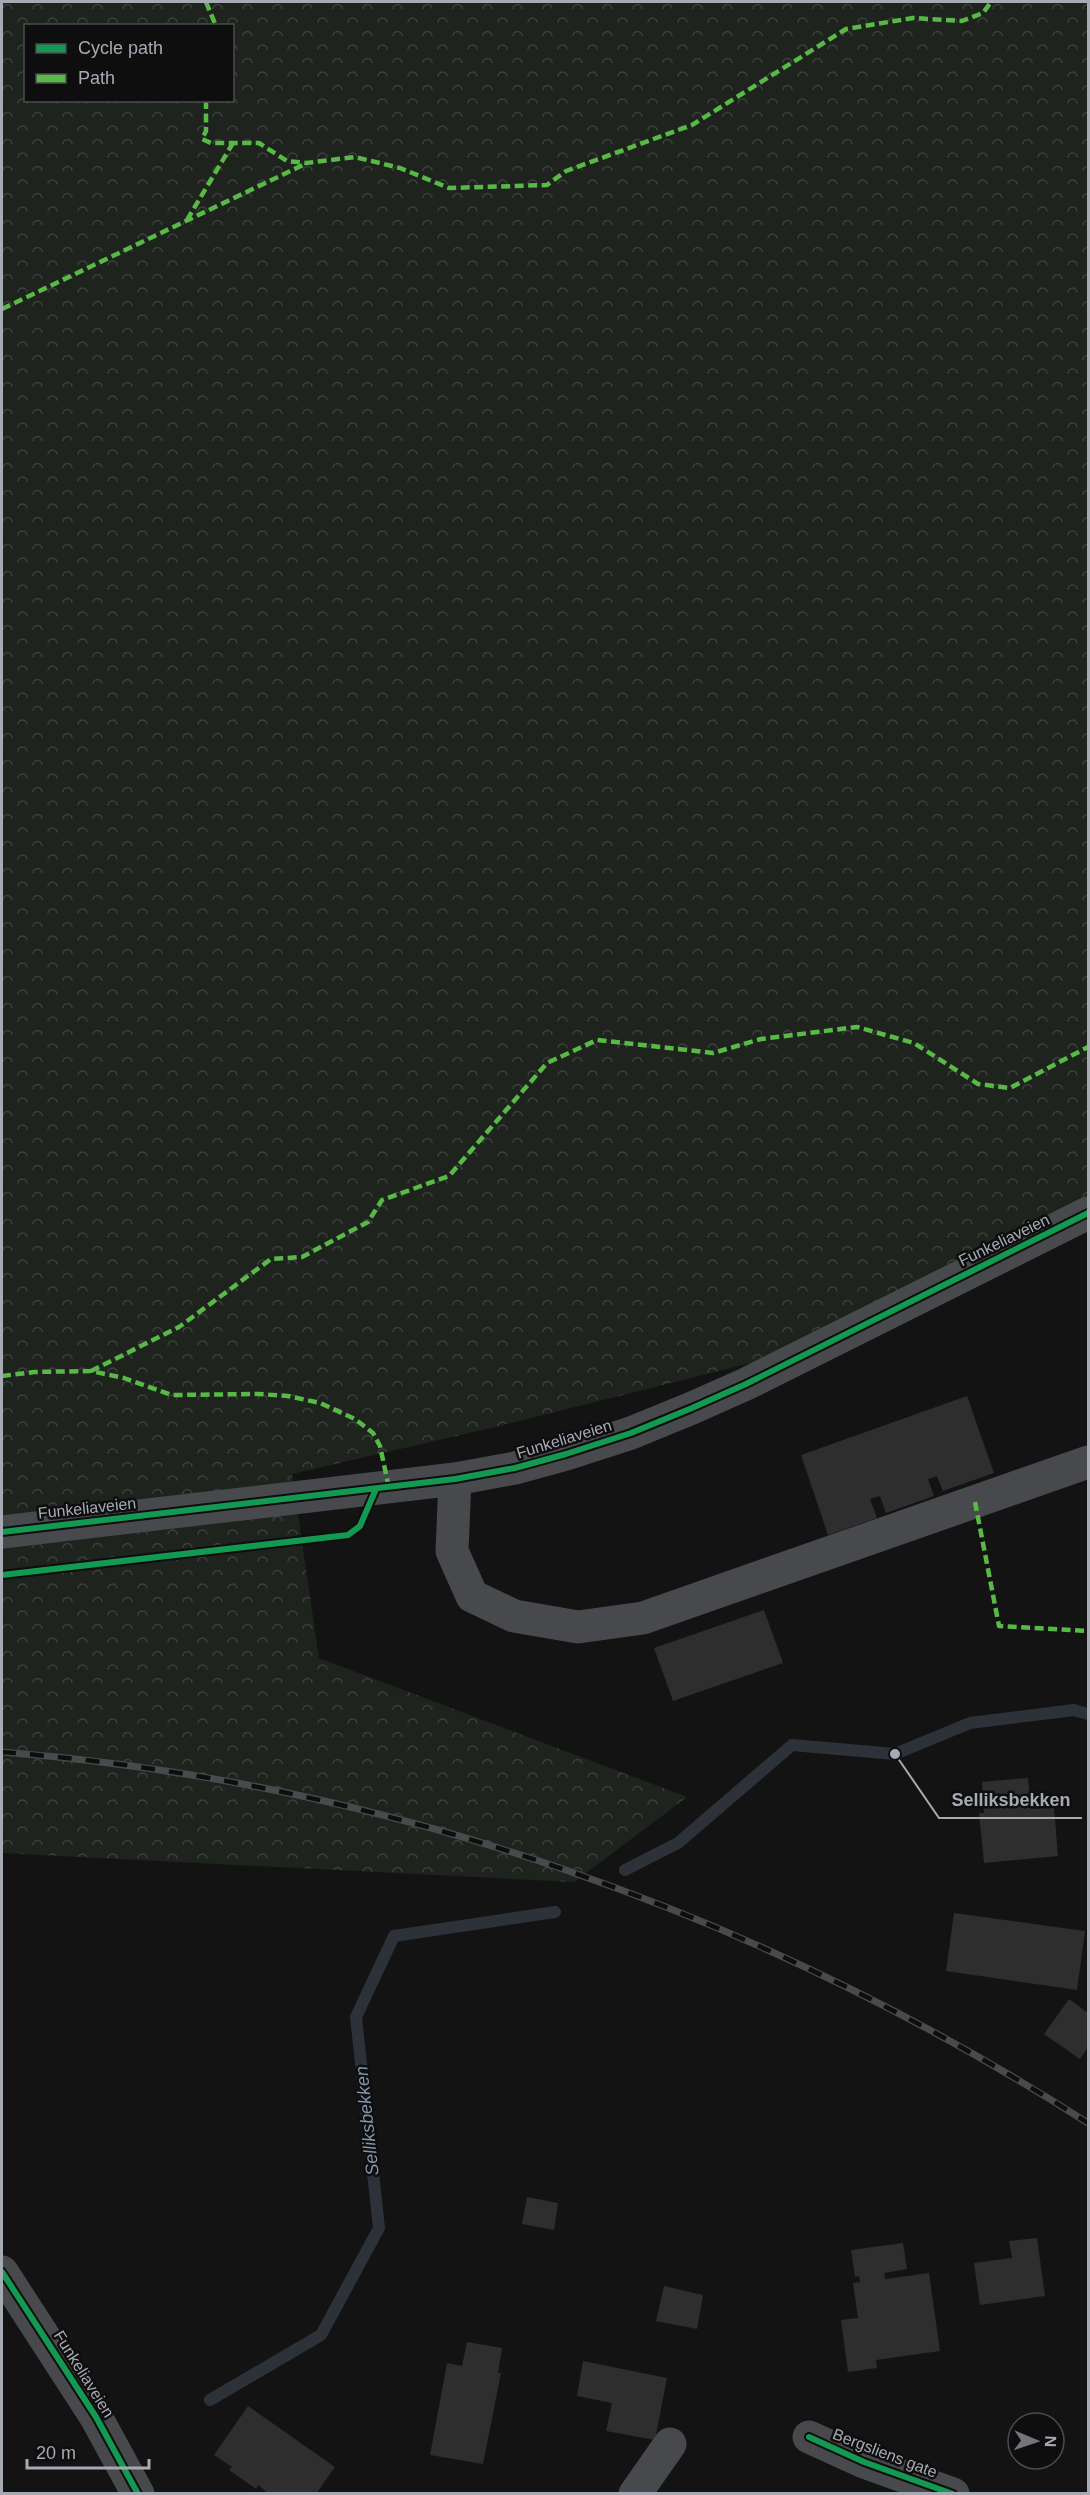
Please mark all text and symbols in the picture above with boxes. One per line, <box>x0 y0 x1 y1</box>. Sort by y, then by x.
legend <box>24 24 234 102</box>
text: Cycle path <box>78 38 163 58</box>
text: Path <box>78 68 115 88</box>
street label: Funkeliaveien <box>956 1211 1052 1269</box>
street label: Funkeliaveien <box>514 1416 614 1462</box>
street label: Funkeliaveien <box>37 1494 137 1522</box>
callout: Selliksbekken <box>939 1782 1082 1818</box>
text: Selliksbekken <box>951 1790 1071 1810</box>
water label: Selliksbekken <box>351 2065 383 2177</box>
street label: Funkeliaveien <box>51 2328 117 2420</box>
north arrow <box>1006 2411 1066 2471</box>
street label: Bergsliens gate <box>830 2425 940 2481</box>
scale bar <box>27 2432 148 2470</box>
text: N <box>1042 2435 1059 2448</box>
text: 20 m <box>36 2443 76 2463</box>

